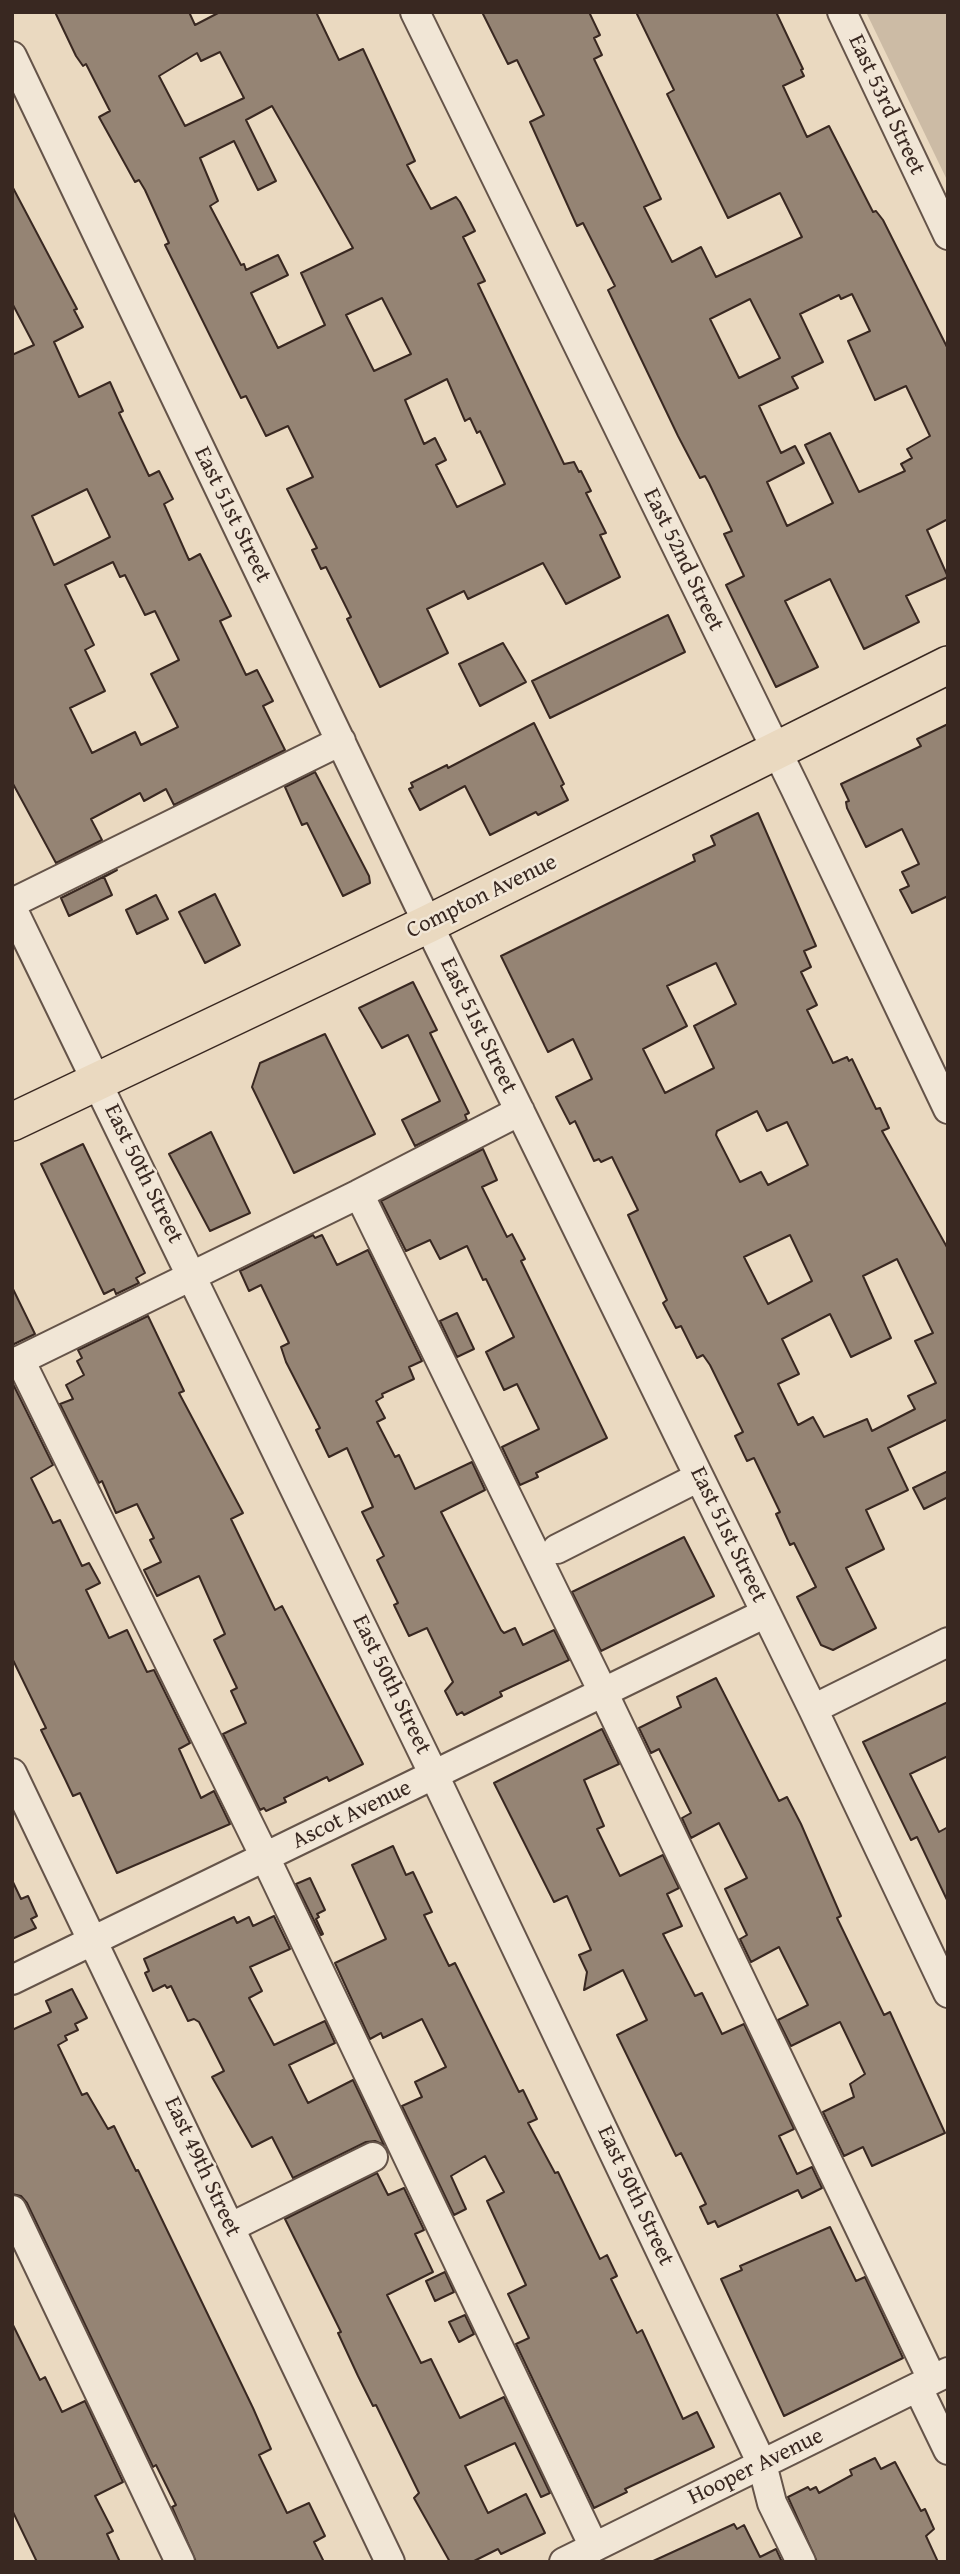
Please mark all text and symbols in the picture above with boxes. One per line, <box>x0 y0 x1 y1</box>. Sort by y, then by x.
street label: East 53rd Street <box>841 30 931 180</box>
street label: East 51st Street <box>187 443 277 587</box>
street label: East 52nd Street <box>637 484 729 636</box>
street label: Compton Avenue <box>402 849 562 945</box>
street label: East 51st Street <box>433 954 523 1098</box>
street label: East 50th Street <box>97 1100 189 1248</box>
street label: East 51st Street <box>683 1463 773 1607</box>
street label: East 50th Street <box>345 1611 437 1759</box>
street label: Ascot Avenue <box>288 1774 416 1856</box>
street label: East 49th Street <box>158 2093 246 2241</box>
street label: East 50th Street <box>591 2122 679 2270</box>
street label: Hooper Avenue <box>684 2422 828 2512</box>

